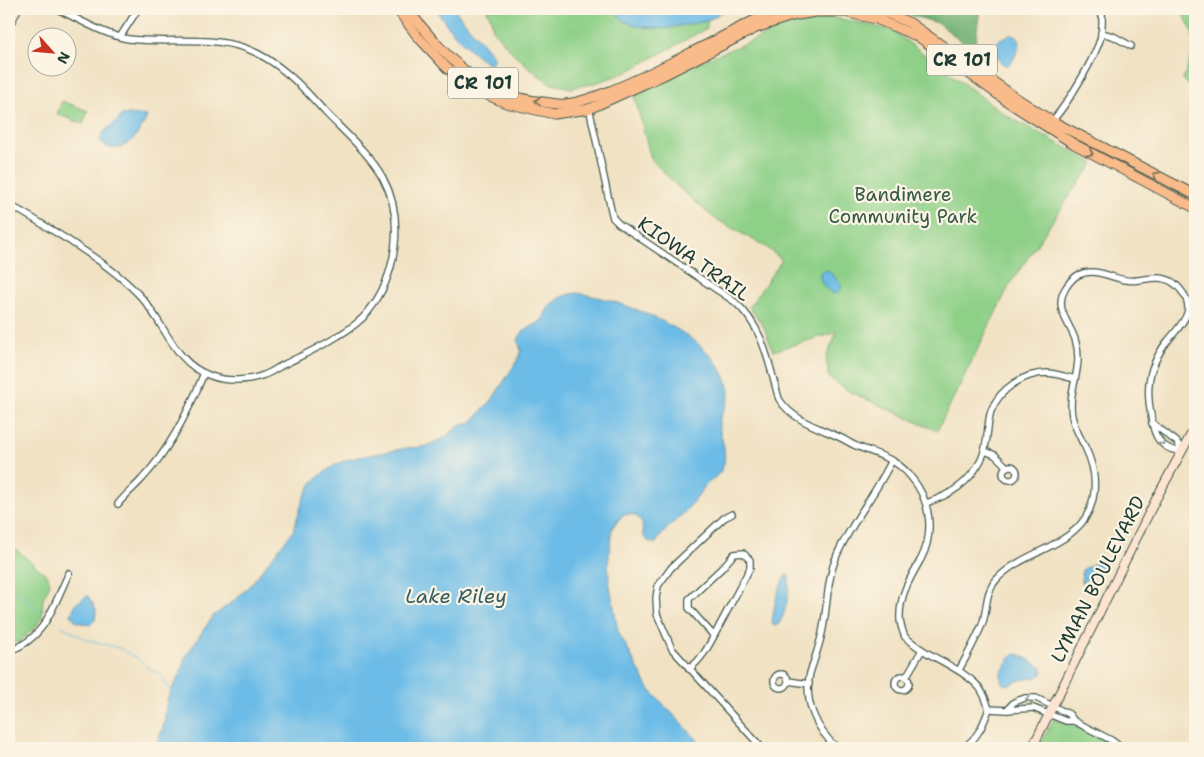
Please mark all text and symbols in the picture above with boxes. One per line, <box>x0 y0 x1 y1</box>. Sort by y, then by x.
north arrow <box>28 28 78 78</box>
road number: CR 101 <box>927 44 997 76</box>
text: N <box>53 49 74 67</box>
road number: CR 101 <box>448 68 518 99</box>
one-way arrow <box>534 97 543 107</box>
one-way arrow <box>1085 146 1094 156</box>
one-way arrow <box>1152 171 1161 181</box>
park label: Bandimere Community Park <box>829 182 978 229</box>
street label: KIOWA TRAIL <box>633 211 755 307</box>
one-way arrow <box>1156 437 1165 446</box>
street label: LYMAN BOULEVARD <box>1045 491 1151 667</box>
water label: Lake Riley <box>405 583 507 609</box>
one-way arrow <box>1024 693 1032 704</box>

